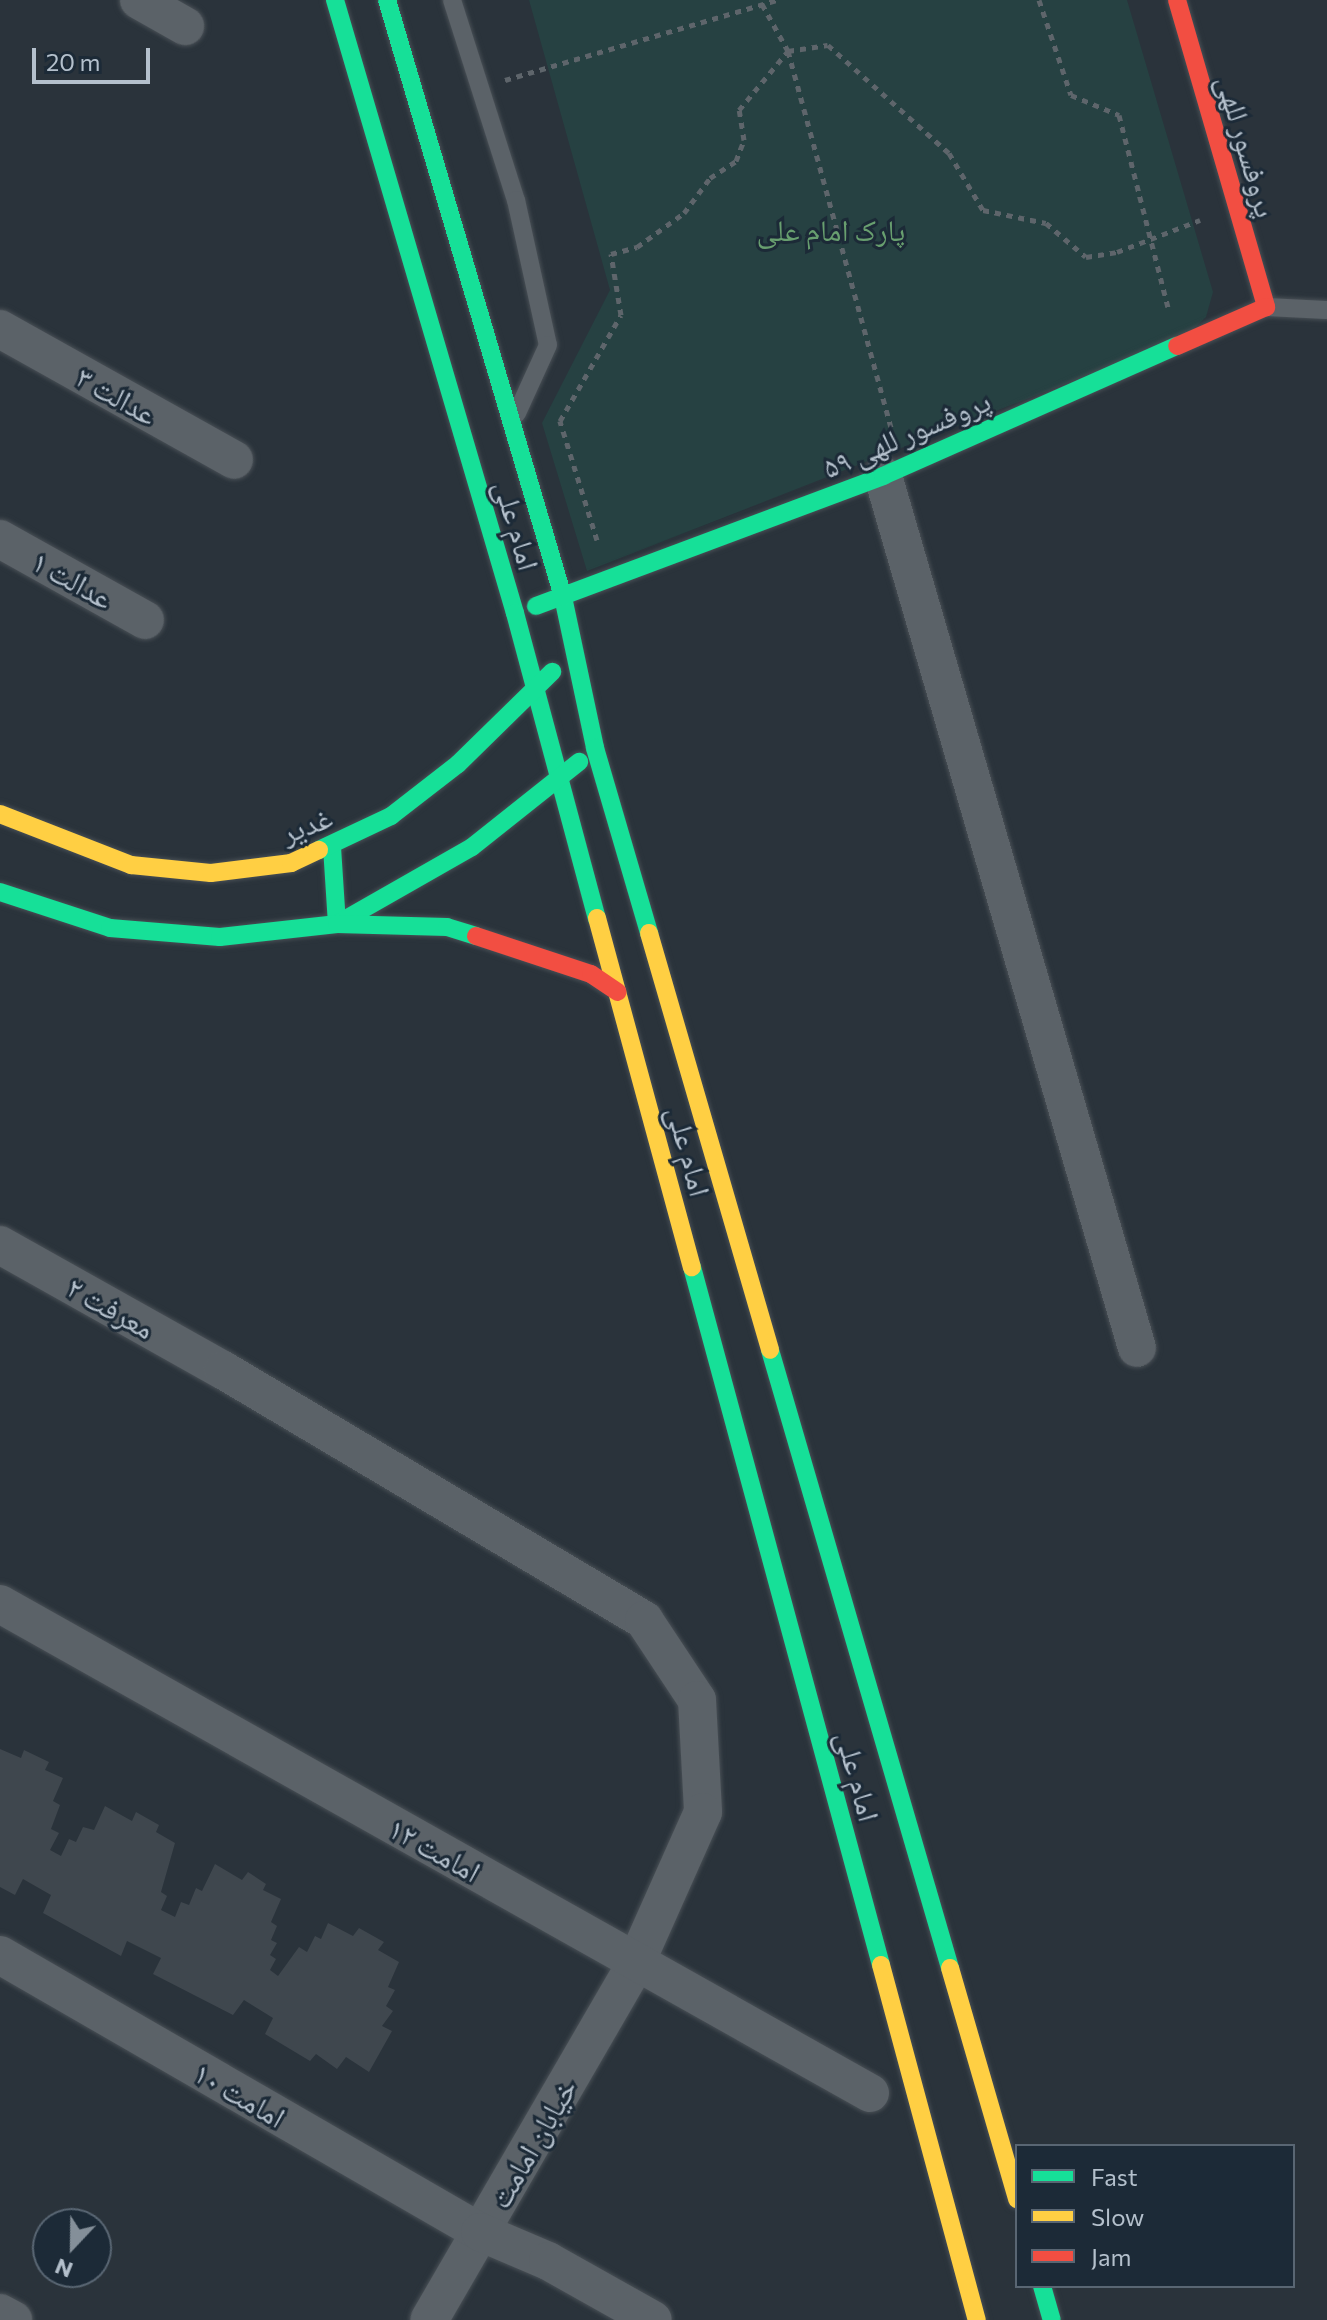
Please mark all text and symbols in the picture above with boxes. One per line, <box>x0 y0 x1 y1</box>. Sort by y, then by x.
scale bar <box>36 32 154 82</box>
text: 20 m <box>46 47 100 76</box>
street label: پروفسور للهی <box>1211 71 1285 221</box>
park label: پارک امام علی <box>757 211 905 247</box>
street label: عدالت ۳ <box>70 358 164 432</box>
street label: پروفسور للهی ۵۹ <box>817 382 995 484</box>
street label: امام علی <box>488 476 548 574</box>
street label: عدالت ۱ <box>26 542 120 616</box>
street label: غدیر <box>275 798 337 850</box>
street label: امام علی <box>661 1102 719 1200</box>
street label: معرفت ۲ <box>61 1268 161 1346</box>
street label: امام علی <box>830 1727 888 1825</box>
street label: امامت ۱۲ <box>383 1809 487 1889</box>
street label: امامت ۱۰ <box>188 2054 292 2134</box>
street label: خیابان امامت <box>481 2072 583 2214</box>
legend <box>1015 2144 1295 2288</box>
text: Fast <box>1091 2162 1138 2191</box>
text: Slow <box>1091 2202 1144 2231</box>
north arrow <box>32 2208 112 2288</box>
text: Jam <box>1091 2242 1131 2271</box>
text: N <box>51 2253 76 2284</box>

